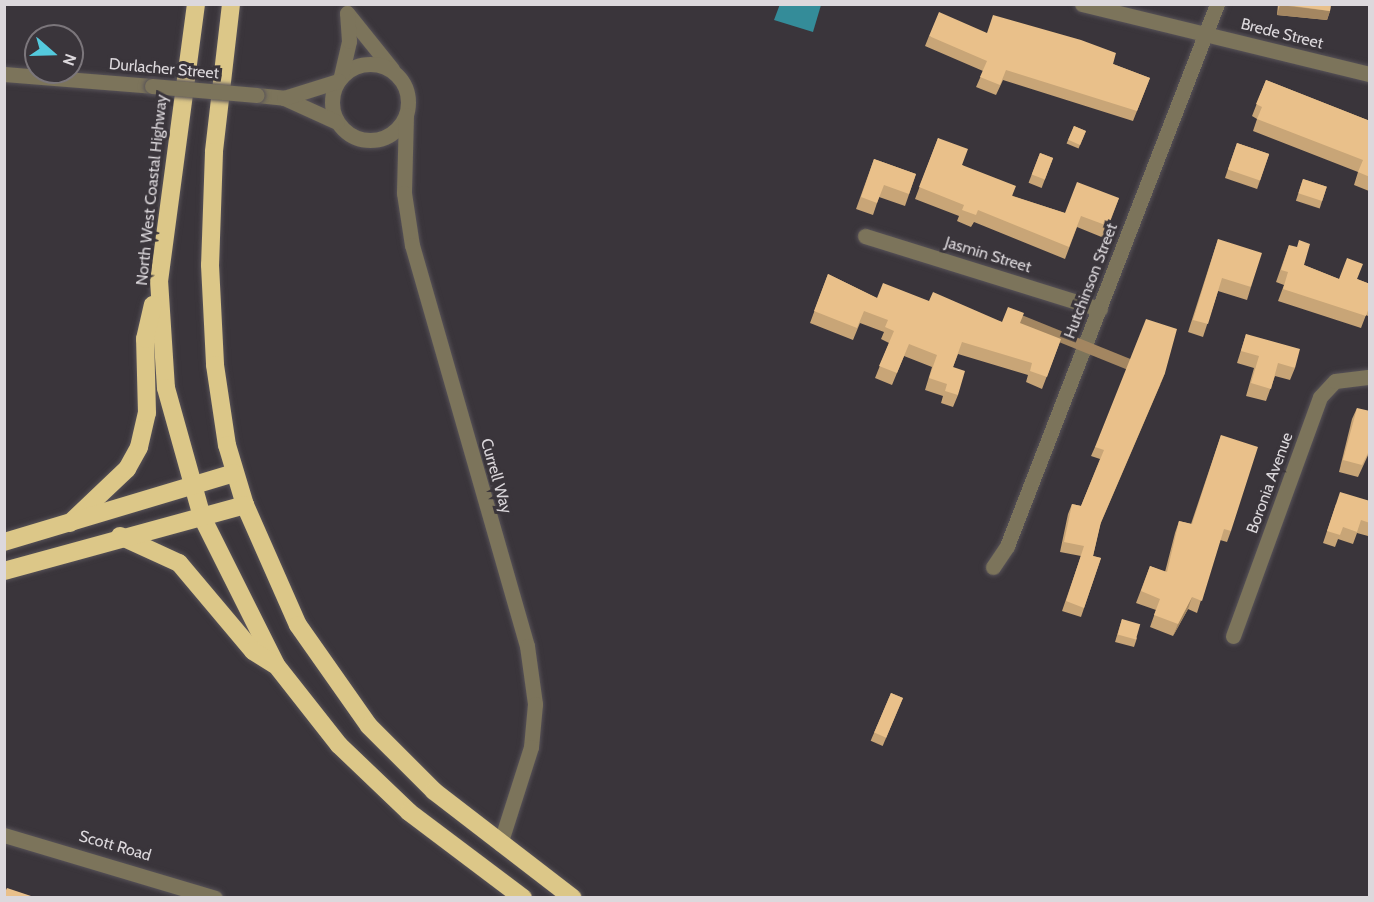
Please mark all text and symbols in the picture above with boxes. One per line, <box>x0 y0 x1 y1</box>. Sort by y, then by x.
street label: Brede Street <box>1239 14 1325 54</box>
north arrow <box>24 24 84 84</box>
text: N <box>59 51 80 68</box>
street label: Durlacher Street <box>108 55 220 83</box>
street label: North West Coastal Highway <box>132 93 172 287</box>
street label: Hutchinson Street <box>1060 221 1122 341</box>
street label: Jasmin Street <box>942 233 1034 277</box>
street label: Boronia Avenue <box>1243 430 1297 536</box>
street label: Currell Way <box>476 436 516 516</box>
street label: Scott Road <box>77 827 153 865</box>

